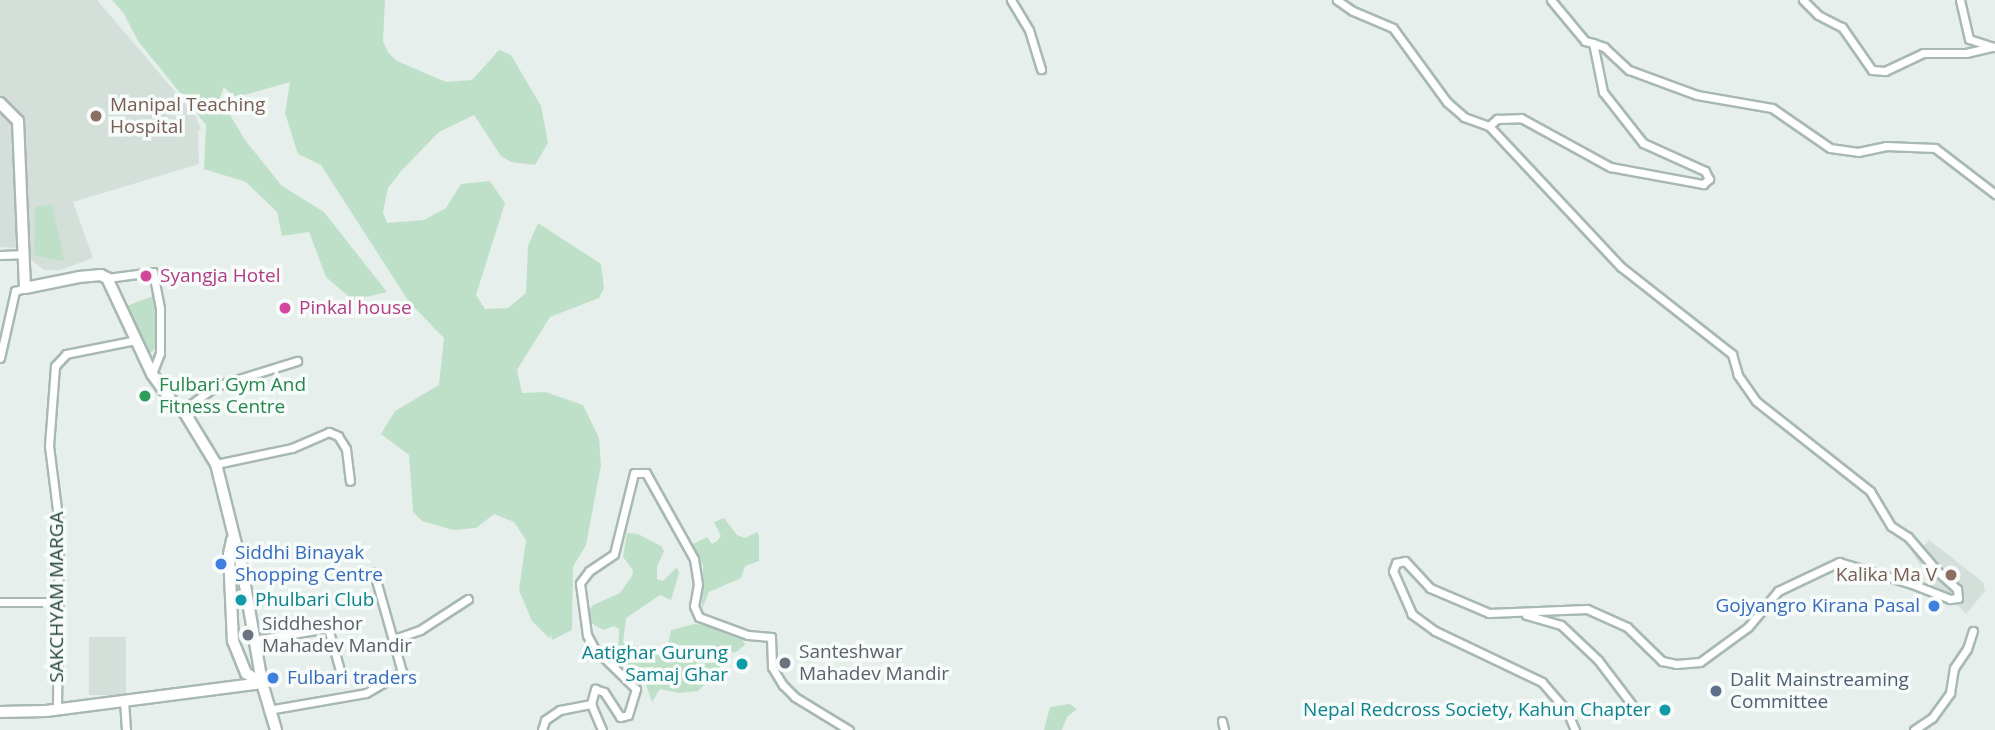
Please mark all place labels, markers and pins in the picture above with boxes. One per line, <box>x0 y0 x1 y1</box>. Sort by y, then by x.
place label: Manipal Teaching Hospital <box>110 94 265 138</box>
marker: Manipal Teaching Hospital <box>88 108 104 124</box>
place label: Syangja Hotel <box>160 265 280 287</box>
marker: Syangja Hotel <box>138 268 154 284</box>
place label: Pinkal house <box>299 297 412 319</box>
marker: Pinkal house <box>277 300 293 316</box>
place label: Fulbari Gym And Fitness Centre <box>159 374 306 418</box>
marker: Fulbari Gym And Fitness Centre <box>137 388 153 404</box>
place label: Siddhi Binayak Shopping Centre <box>235 542 383 586</box>
marker: Siddhi Binayak Shopping Centre <box>213 556 229 572</box>
place label: Kalika Ma V <box>1836 564 1937 586</box>
marker: Kalika Ma V <box>1943 567 1959 583</box>
place label: Phulbari Club <box>255 589 374 611</box>
marker: Phulbari Club <box>233 592 249 608</box>
place label: Gojyangro Kirana Pasal <box>1715 595 1920 617</box>
marker: Gojyangro Kirana Pasal <box>1926 598 1942 614</box>
place label: Siddheshor Mahadev Mandir <box>262 613 412 657</box>
marker: Siddheshor Mahadev Mandir <box>240 627 256 643</box>
place label: Santeshwar Mahadev Mandir <box>799 641 949 685</box>
place label: Aatighar Gurung Samaj Ghar <box>582 642 728 686</box>
marker: Santeshwar Mahadev Mandir <box>777 655 793 671</box>
marker: Aatighar Gurung Samaj Ghar <box>734 656 750 672</box>
place label: Fulbari traders <box>287 667 417 689</box>
place label: Dalit Mainstreaming Committee <box>1730 669 1909 713</box>
marker: Fulbari traders <box>265 670 281 686</box>
marker: Dalit Mainstreaming Committee <box>1708 683 1724 699</box>
place label: Nepal Redcross Society, Kahun Chapter <box>1303 699 1651 721</box>
marker: Nepal Redcross Society, Kahun Chapter <box>1657 702 1673 718</box>

